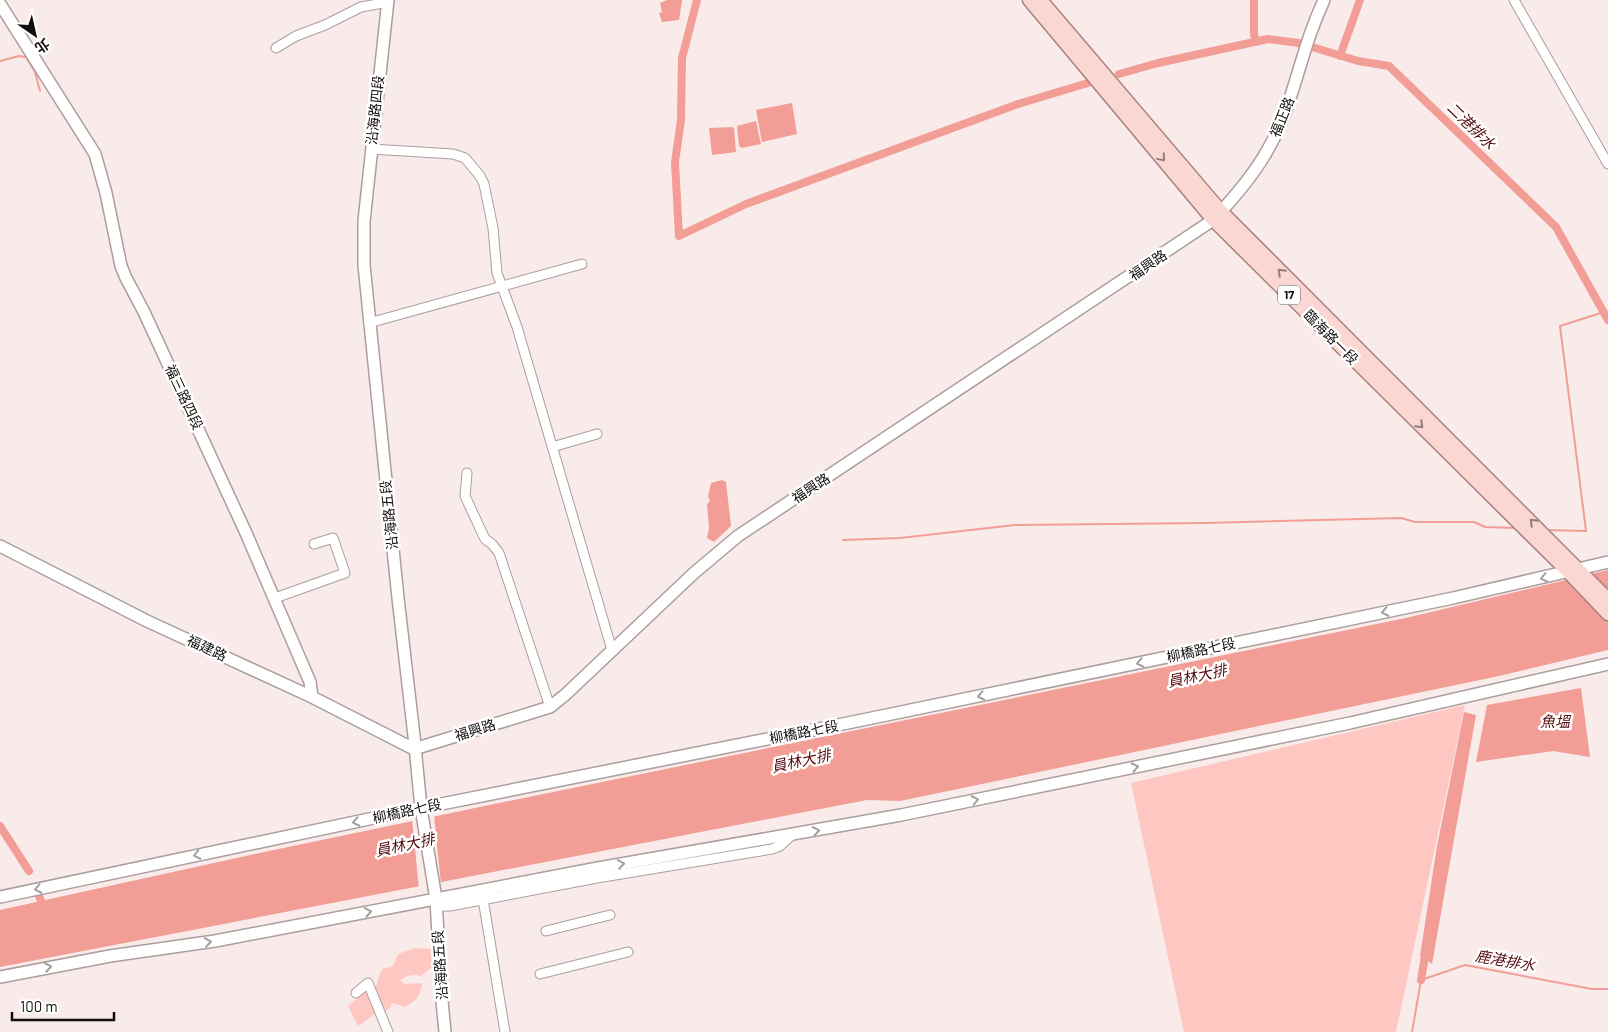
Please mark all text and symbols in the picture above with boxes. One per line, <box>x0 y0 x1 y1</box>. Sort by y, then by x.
north arrow <box>10 10 60 60</box>
text: 北 <box>32 35 53 57</box>
street label: 沿海路四段 <box>362 74 387 146</box>
street label: 福正路 <box>1266 94 1297 139</box>
water label: 二港排水 <box>1444 98 1500 153</box>
one-way arrow <box>1156 152 1165 161</box>
street label: 福興路 <box>1126 246 1170 283</box>
one-way arrow <box>1278 269 1287 278</box>
road number: 17 <box>1278 286 1300 304</box>
street label: 臨海路一段 <box>1301 306 1362 367</box>
street label: 福三路四段 <box>162 361 207 432</box>
one-way arrow <box>1414 419 1423 428</box>
street label: 福興路 <box>788 469 833 506</box>
street label: 沿海路五段 <box>376 479 401 551</box>
one-way arrow <box>1529 519 1538 528</box>
one-way arrow <box>1539 572 1548 583</box>
one-way arrow <box>1380 606 1389 617</box>
street label: 福建路 <box>185 631 230 664</box>
street label: 柳橋路七段 <box>1165 634 1237 665</box>
one-way arrow <box>1136 657 1144 667</box>
water label: 員林大排 <box>1166 660 1230 690</box>
one-way arrow <box>976 690 985 700</box>
water label: 魚塭 <box>1540 712 1572 730</box>
street label: 福興路 <box>452 715 497 744</box>
street label: 柳橋路七段 <box>768 716 840 747</box>
water label: 員林大排 <box>770 745 834 775</box>
one-way arrow <box>1130 762 1139 773</box>
street label: 柳橋路七段 <box>371 795 443 826</box>
one-way arrow <box>971 795 980 805</box>
one-way arrow <box>352 816 361 827</box>
one-way arrow <box>811 826 820 836</box>
water label: 員林大排 <box>374 829 438 859</box>
one-way arrow <box>193 849 202 860</box>
one-way arrow <box>618 859 626 870</box>
one-way arrow <box>34 883 43 894</box>
one-way arrow <box>364 907 372 917</box>
street label: 沿海路五段 <box>429 930 450 1001</box>
one-way arrow <box>204 937 213 947</box>
water label: 鹿港排水 <box>1474 946 1537 974</box>
one-way arrow <box>43 962 52 973</box>
scale bar <box>12 990 115 1022</box>
text: 100 m <box>20 997 58 1015</box>

